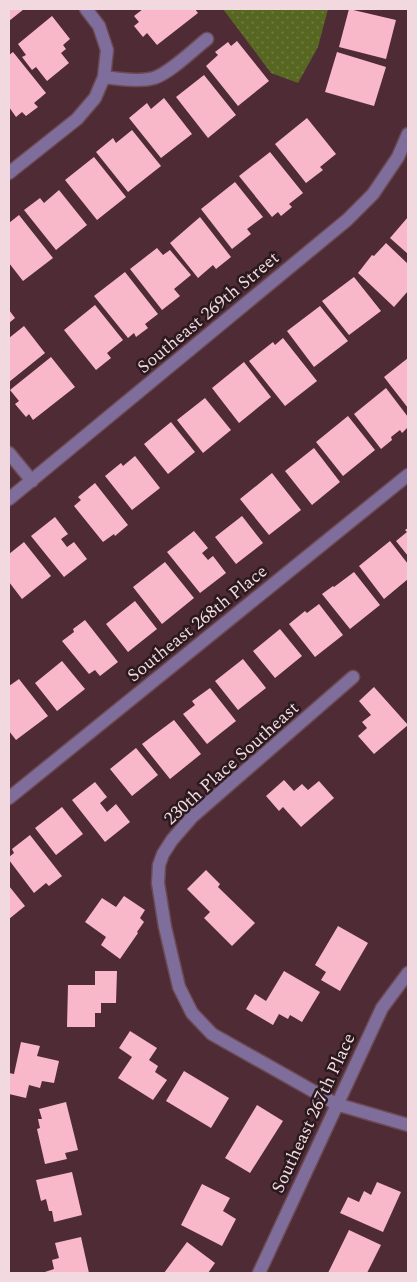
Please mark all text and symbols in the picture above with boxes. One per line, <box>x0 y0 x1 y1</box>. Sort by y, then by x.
street label: Southeast 269th Street <box>131 245 285 380</box>
street label: Southeast 268th Place <box>121 558 273 689</box>
street label: 230th Place Southeast <box>158 695 305 832</box>
street label: Southeast 267th Place <box>264 1029 362 1198</box>

